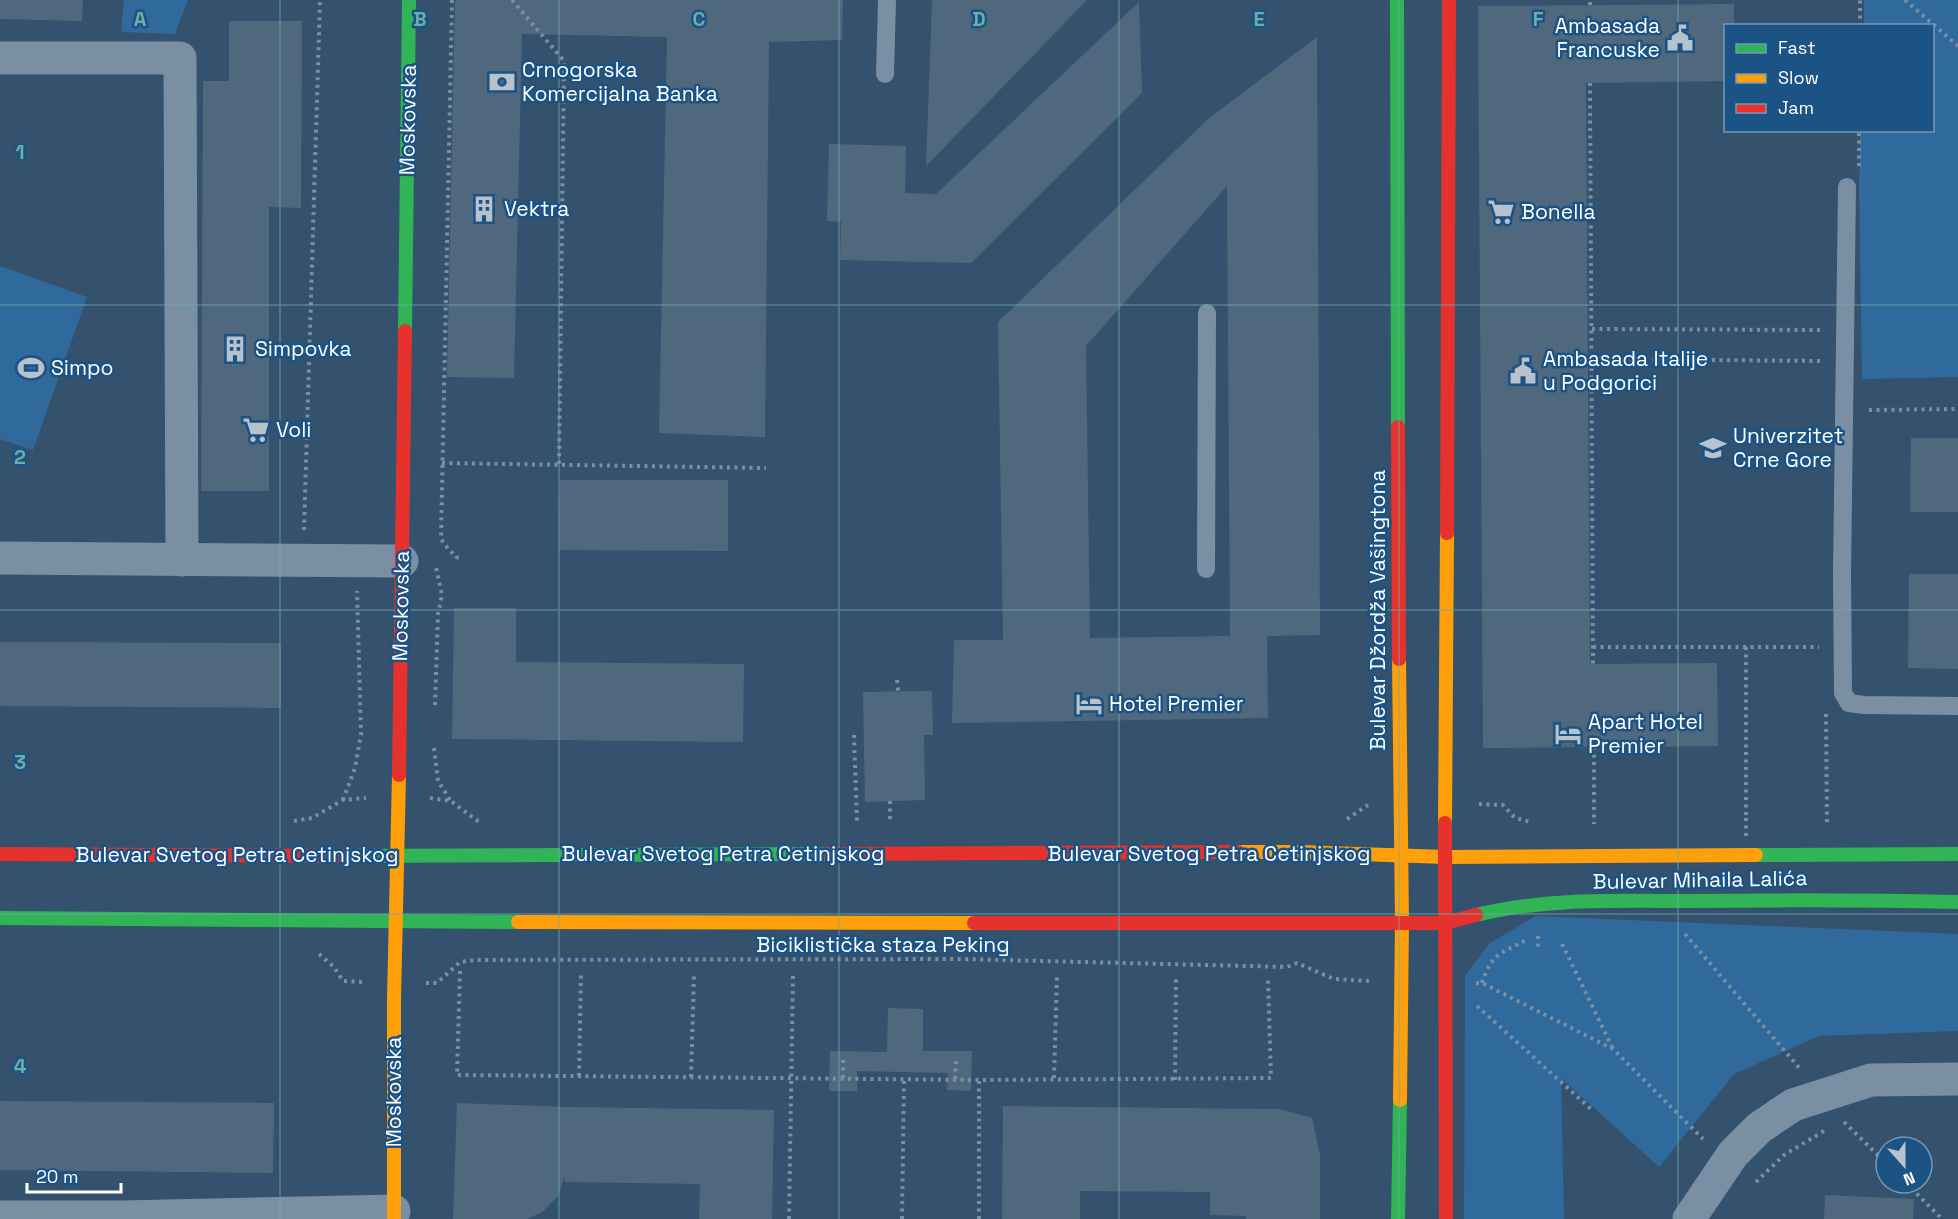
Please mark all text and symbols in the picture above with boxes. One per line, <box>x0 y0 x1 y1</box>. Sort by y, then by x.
text: A <box>134 6 147 32</box>
text: B <box>413 6 427 32</box>
text: C <box>693 6 706 32</box>
text: D <box>972 6 986 32</box>
text: E <box>1253 6 1265 32</box>
text: F <box>1533 6 1544 32</box>
place label: Ambasada Francuske <box>1555 12 1660 63</box>
public building icon: Ambasada Francuske <box>1665 23 1695 53</box>
legend <box>1724 24 1934 132</box>
text: Fast <box>1778 36 1815 59</box>
place label: Crnogorska Komercijalna Banka <box>522 56 718 107</box>
street label: Moskovska <box>393 64 422 176</box>
text: Slow <box>1778 66 1819 89</box>
bank icon: Crnogorska Komercijalna Banka <box>487 67 517 97</box>
text: Jam <box>1778 96 1814 119</box>
text: 1 <box>15 139 25 165</box>
building icon: Vektra <box>469 194 499 224</box>
place label: Vektra <box>504 195 569 222</box>
supermarket icon: Bonella <box>1486 197 1516 227</box>
place label: Bonella <box>1521 198 1596 225</box>
building icon: Simpovka <box>220 334 250 364</box>
place label: Simpovka <box>255 335 352 362</box>
place label: Ambasada Italije u Podgorici <box>1543 345 1708 396</box>
sports icon: Simpo <box>16 353 46 383</box>
place label: Simpo <box>51 354 114 381</box>
public building icon: Ambasada Italije u Podgorici <box>1508 356 1538 386</box>
supermarket icon: Voli <box>241 415 271 445</box>
place label: Voli <box>276 416 312 443</box>
place label: Univerzitet Crne Gore <box>1733 422 1843 473</box>
school or university icon: Univerzitet Crne Gore <box>1698 433 1728 463</box>
text: 2 <box>14 444 26 470</box>
street label: Bulevar Džordža Vašingtona <box>1364 470 1391 750</box>
street label: Moskovska <box>386 550 415 662</box>
hotel icon: Hotel Premier <box>1074 689 1104 719</box>
place label: Hotel Premier <box>1109 690 1244 717</box>
place label: Apart Hotel Premier <box>1588 708 1703 759</box>
hotel icon: Apart Hotel Premier <box>1553 719 1583 749</box>
text: 3 <box>14 749 26 775</box>
street label: Bulevar Svetog Petra Cetinjskog <box>562 840 884 867</box>
street label: Bulevar Svetog Petra Cetinjskog <box>1048 840 1370 867</box>
street label: Bulevar Svetog Petra Cetinjskog <box>76 841 398 868</box>
street label: Bulevar Mihaila Lalića <box>1592 864 1808 895</box>
street label: Biciklistička staza Peking <box>756 931 1010 958</box>
street label: Moskovska <box>380 1037 407 1147</box>
text: 4 <box>14 1053 27 1079</box>
north arrow <box>1874 1135 1934 1195</box>
scale bar <box>27 1156 122 1194</box>
text: 20 m <box>36 1165 79 1188</box>
text: N <box>1900 1167 1918 1190</box>

